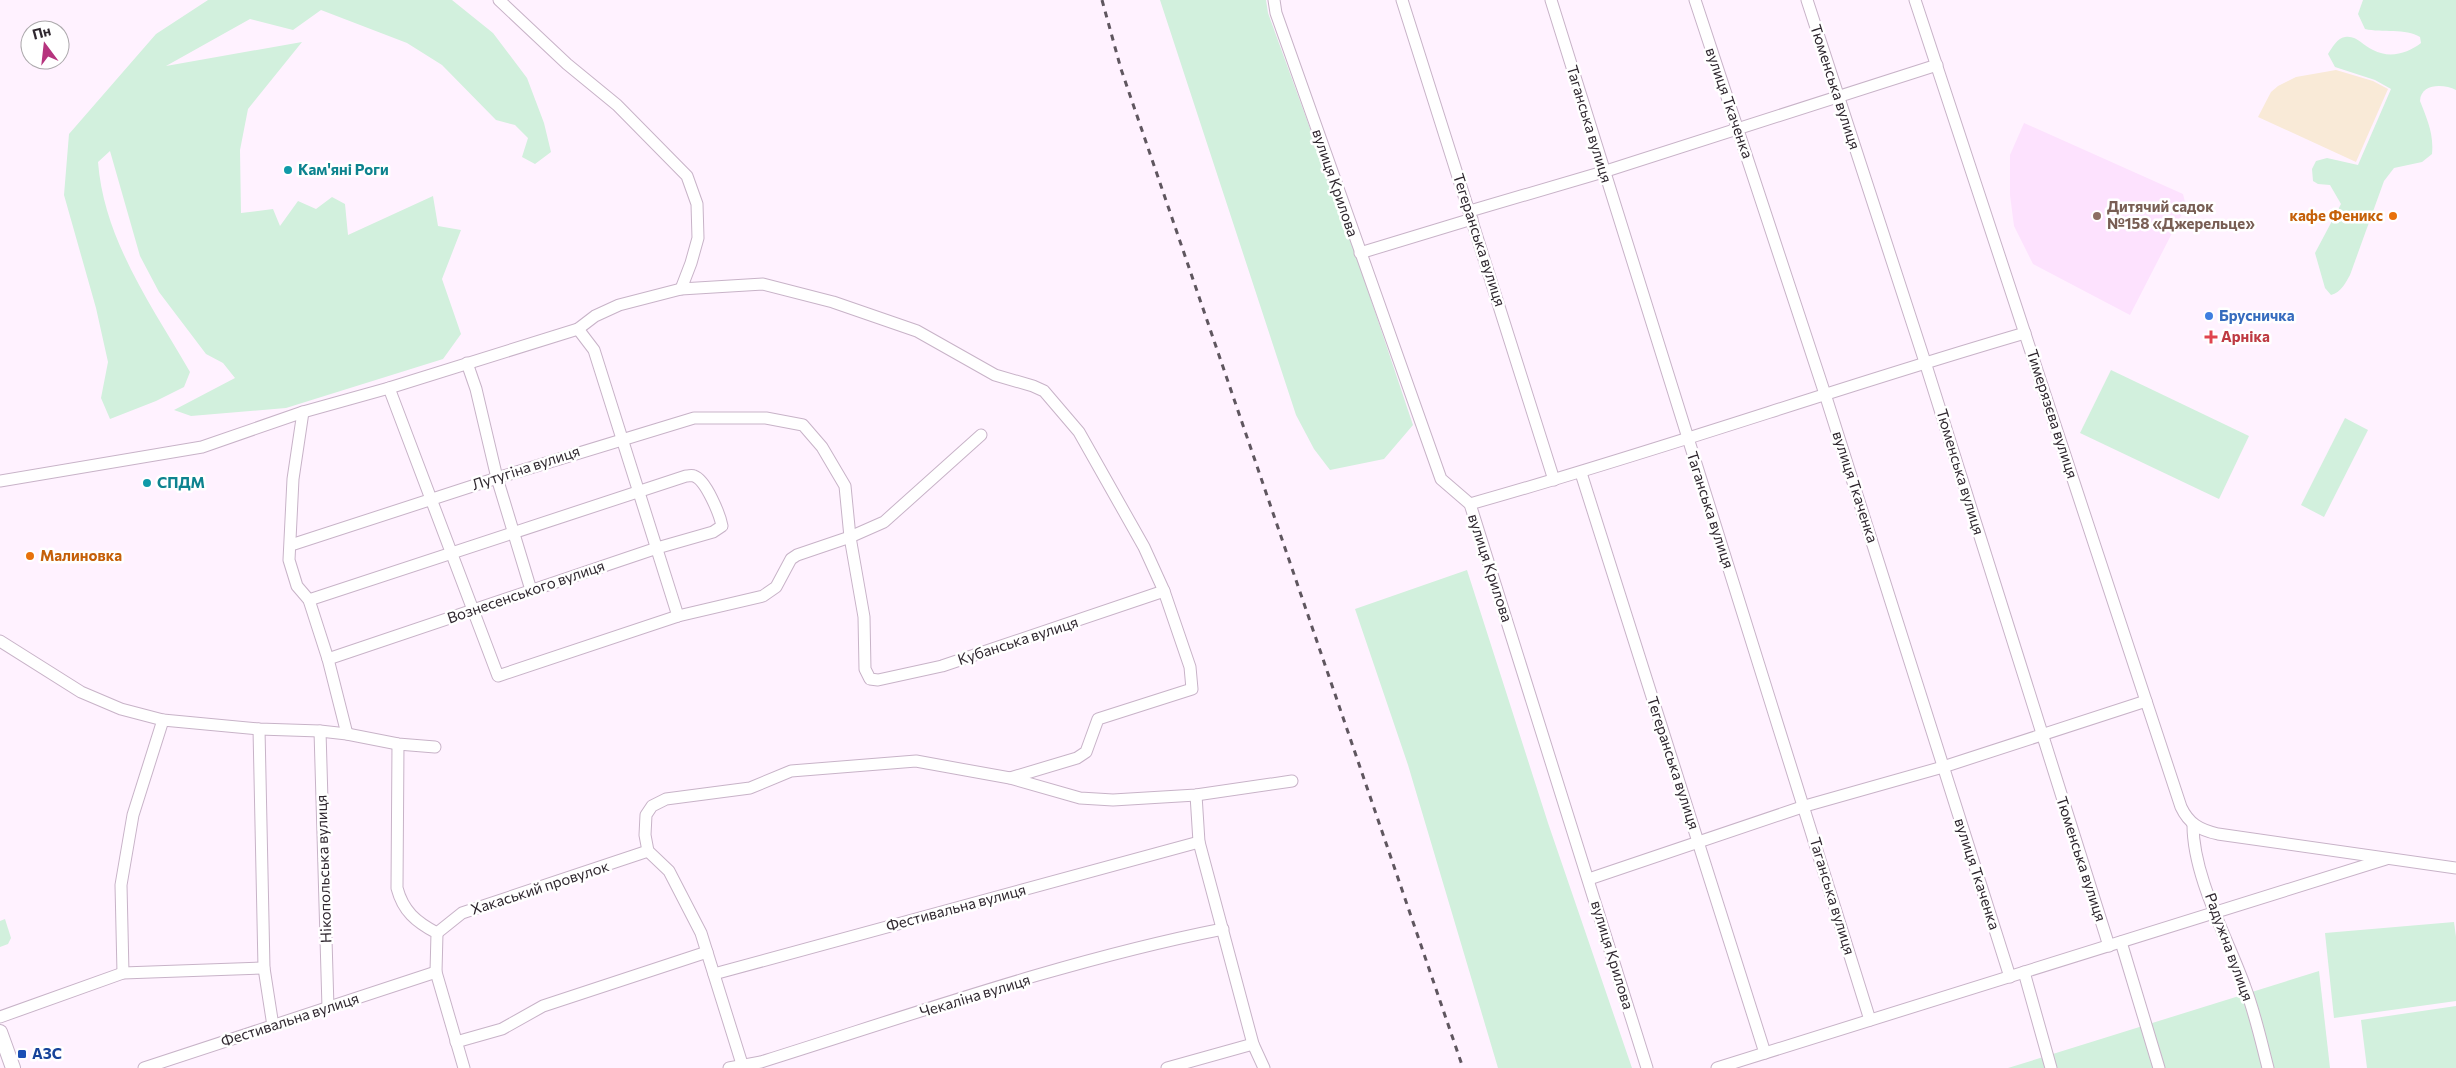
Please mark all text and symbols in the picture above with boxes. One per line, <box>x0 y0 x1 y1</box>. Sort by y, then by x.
north arrow <box>20 20 70 70</box>
text: Пн <box>30 21 53 43</box>
street label: Тюменська вулиця <box>1807 22 1865 152</box>
street label: вулиця Ткаченка <box>1703 45 1757 161</box>
street label: Таганська вулиця <box>1564 63 1616 185</box>
street label: вулиця Крилова <box>1309 126 1363 239</box>
place label: Кам'яні Роги <box>298 160 389 178</box>
marker: Кам'яні Роги <box>282 164 294 176</box>
street label: Тегеранська вулиця <box>1450 171 1510 308</box>
place label: Дитячий садок №158 «Джерельце» <box>2107 197 2255 232</box>
place label: кафе Феникс <box>2289 206 2383 224</box>
marker: Дитячий садок №158 «Джерельце» <box>2091 210 2103 222</box>
marker: кафе Феникс <box>2387 210 2399 222</box>
place label: Брусничка <box>2219 306 2295 324</box>
marker: Брусничка <box>2203 310 2215 322</box>
place label: Арніка <box>2221 327 2270 345</box>
marker: Арніка <box>2205 331 2217 343</box>
street label: Тимерязєва вулиця <box>2024 347 2082 480</box>
street label: Тюменська вулиця <box>1933 407 1989 537</box>
street label: вулиця Ткаченка <box>1829 429 1882 545</box>
street label: Лутугіна вулиця <box>469 441 582 493</box>
street label: Таганська вулиця <box>1684 449 1738 570</box>
place label: СПДМ <box>157 473 205 491</box>
marker: СПДМ <box>141 477 153 489</box>
street label: вулиця Крилова <box>1465 511 1517 624</box>
place label: Малиновка <box>40 546 122 564</box>
marker: Малиновка <box>24 550 36 562</box>
street label: Вознесенського вулиця <box>445 556 607 626</box>
street label: Кубанська вулиця <box>955 612 1080 668</box>
street label: Тегеранська вулиця <box>1644 694 1704 831</box>
street label: Тюменська вулиця <box>2053 794 2111 924</box>
street label: Нікопольська вулиця <box>311 795 335 943</box>
street label: вулиця Ткаченка <box>1951 816 2004 932</box>
street label: Таганська вулиця <box>1807 835 1859 957</box>
street label: Хакаський провулок <box>468 856 611 918</box>
street label: Фестивальна вулиця <box>884 880 1028 934</box>
street label: Радужна вулиця <box>2202 890 2258 1003</box>
street label: вулиця Крилова <box>1588 898 1638 1011</box>
street label: Чекаліна вулиця <box>917 970 1032 1020</box>
street label: Фестивальна вулиця <box>218 988 361 1050</box>
place label: АЗС <box>32 1044 62 1062</box>
marker: АЗС <box>16 1048 28 1060</box>

